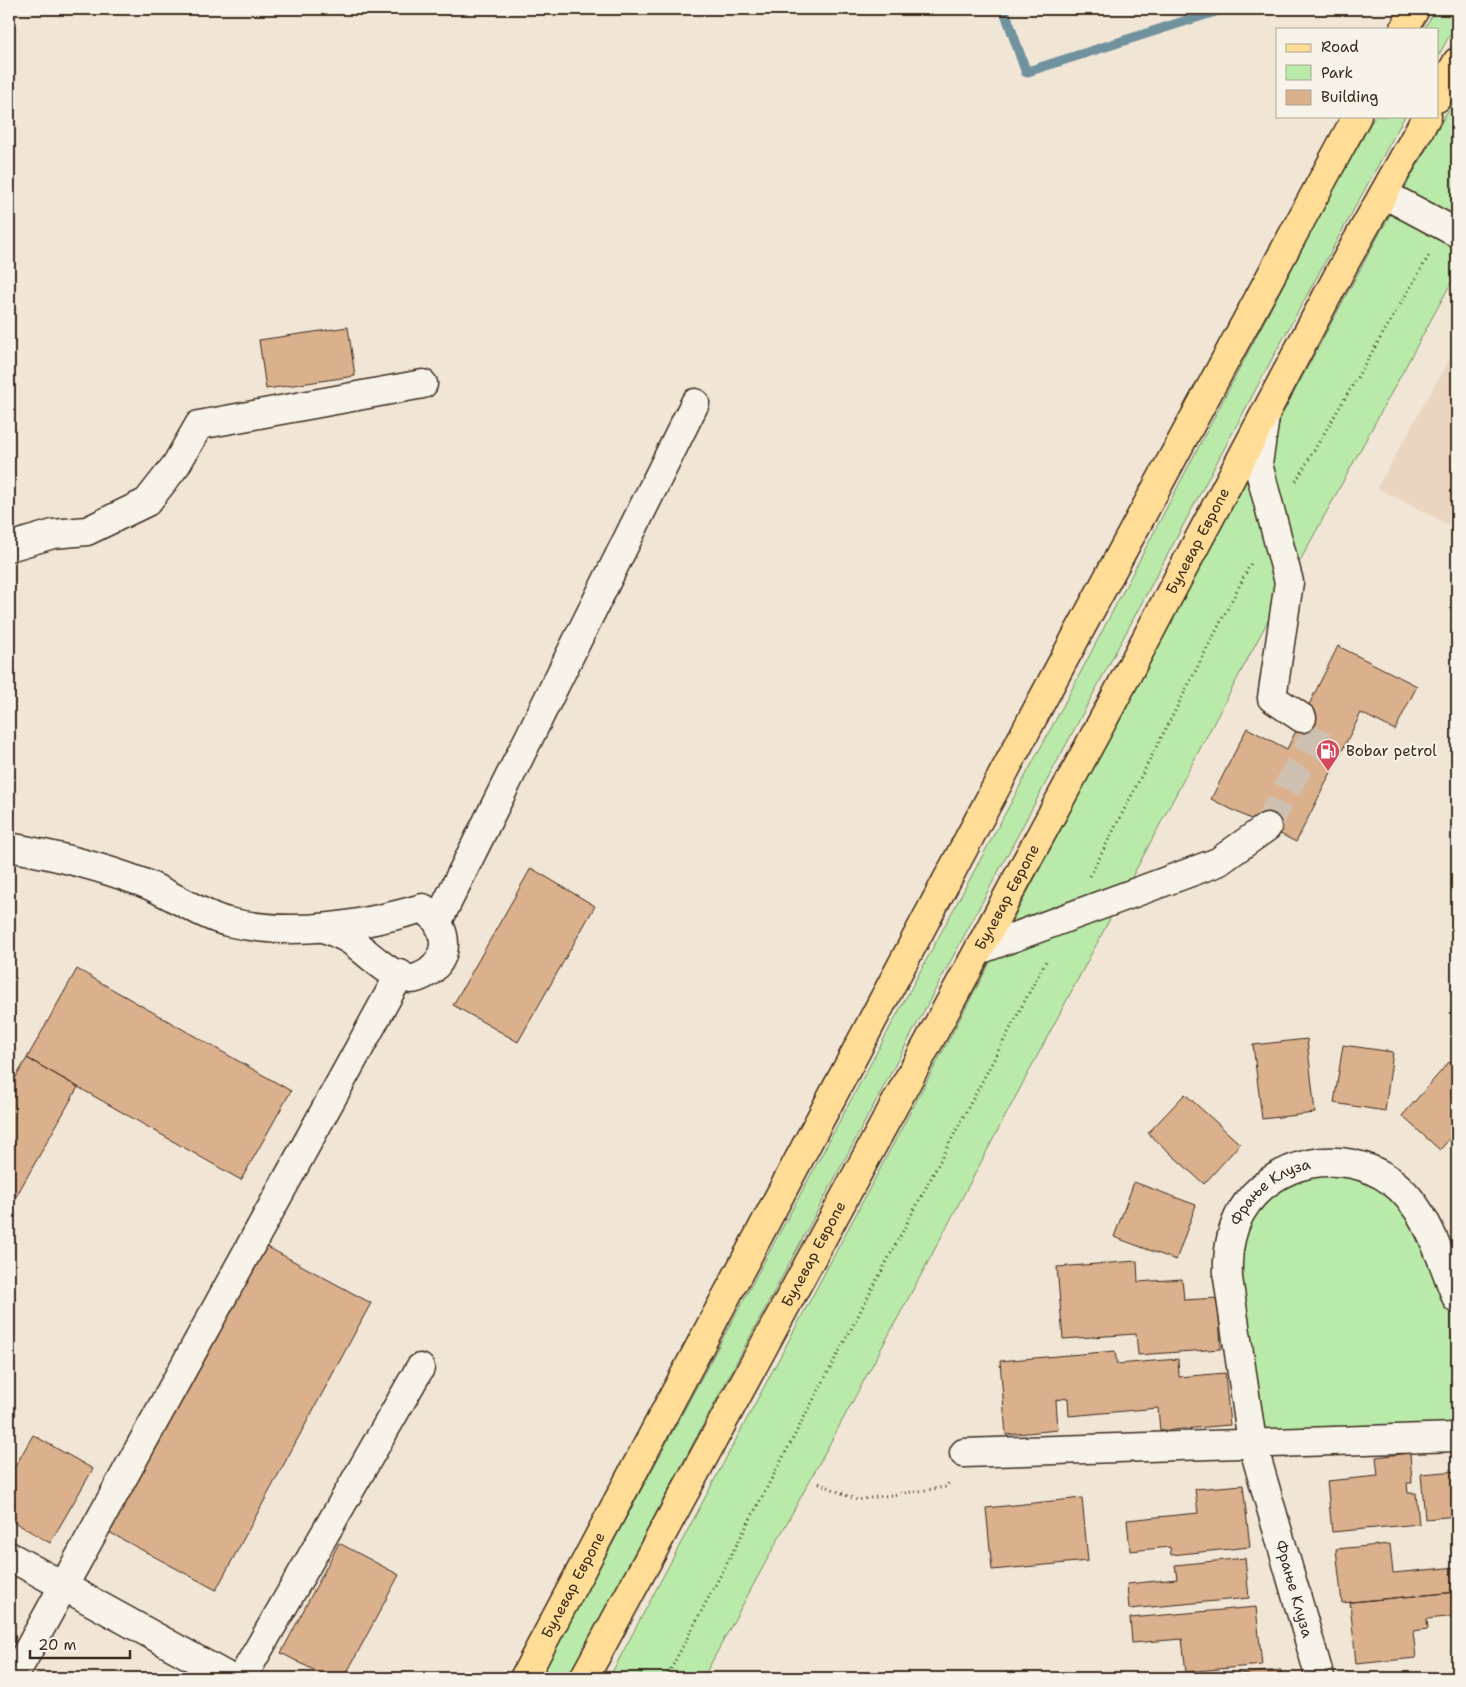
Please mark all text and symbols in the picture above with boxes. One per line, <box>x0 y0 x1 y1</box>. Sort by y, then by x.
legend <box>1276 28 1438 118</box>
text: Road <box>1321 37 1359 57</box>
text: Park <box>1321 63 1353 83</box>
text: Building <box>1321 87 1378 107</box>
street label: Булевар Европе <box>1161 484 1234 598</box>
fuel station icon: Bobar petrol <box>1315 738 1341 772</box>
place label: Bobar petrol <box>1346 741 1437 761</box>
street label: Булевар Европе <box>970 841 1044 954</box>
street label: Фрање Клуза <box>1226 1154 1313 1229</box>
street label: Булевар Европе <box>777 1198 850 1311</box>
street label: Булевар Европе <box>537 1529 610 1642</box>
street label: Фрање Клуза <box>1271 1538 1318 1641</box>
scale bar <box>30 1627 130 1659</box>
text: 20 m <box>38 1635 77 1655</box>

